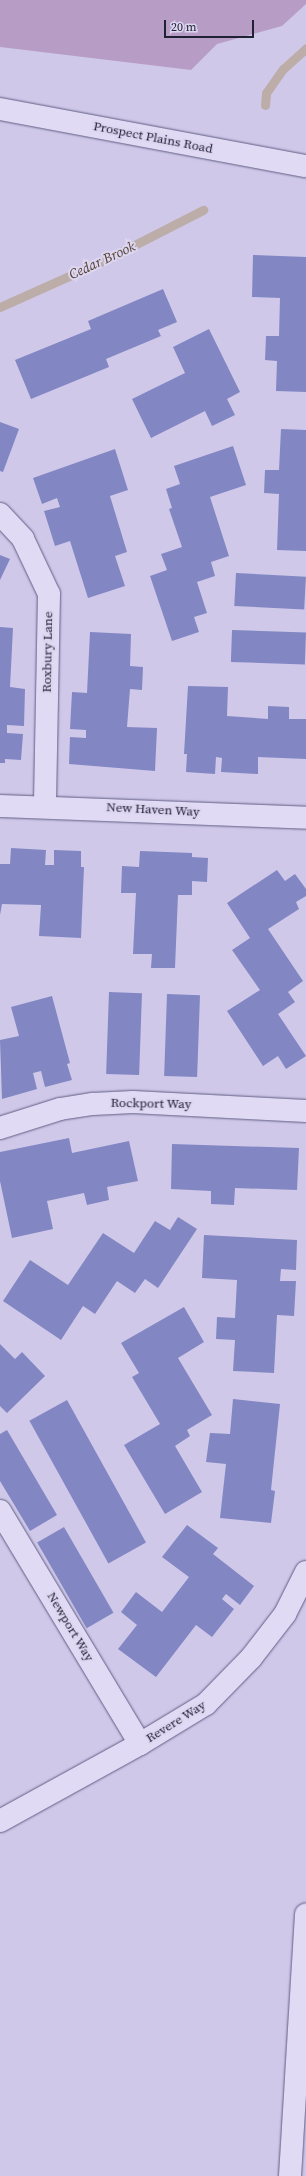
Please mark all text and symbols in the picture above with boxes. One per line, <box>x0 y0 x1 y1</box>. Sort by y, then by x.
scale bar <box>166 12 256 38</box>
text: 20 m <box>171 19 197 35</box>
street label: Prospect Plains Road <box>92 119 214 157</box>
water label: Cedar Brook <box>66 237 138 283</box>
street label: Roxbury Lane <box>39 611 57 693</box>
street label: New Haven Way <box>106 800 200 820</box>
street label: Rockport Way <box>110 1095 192 1113</box>
street label: Newport Way <box>43 1589 97 1665</box>
street label: Revere Way <box>143 1697 209 1747</box>

